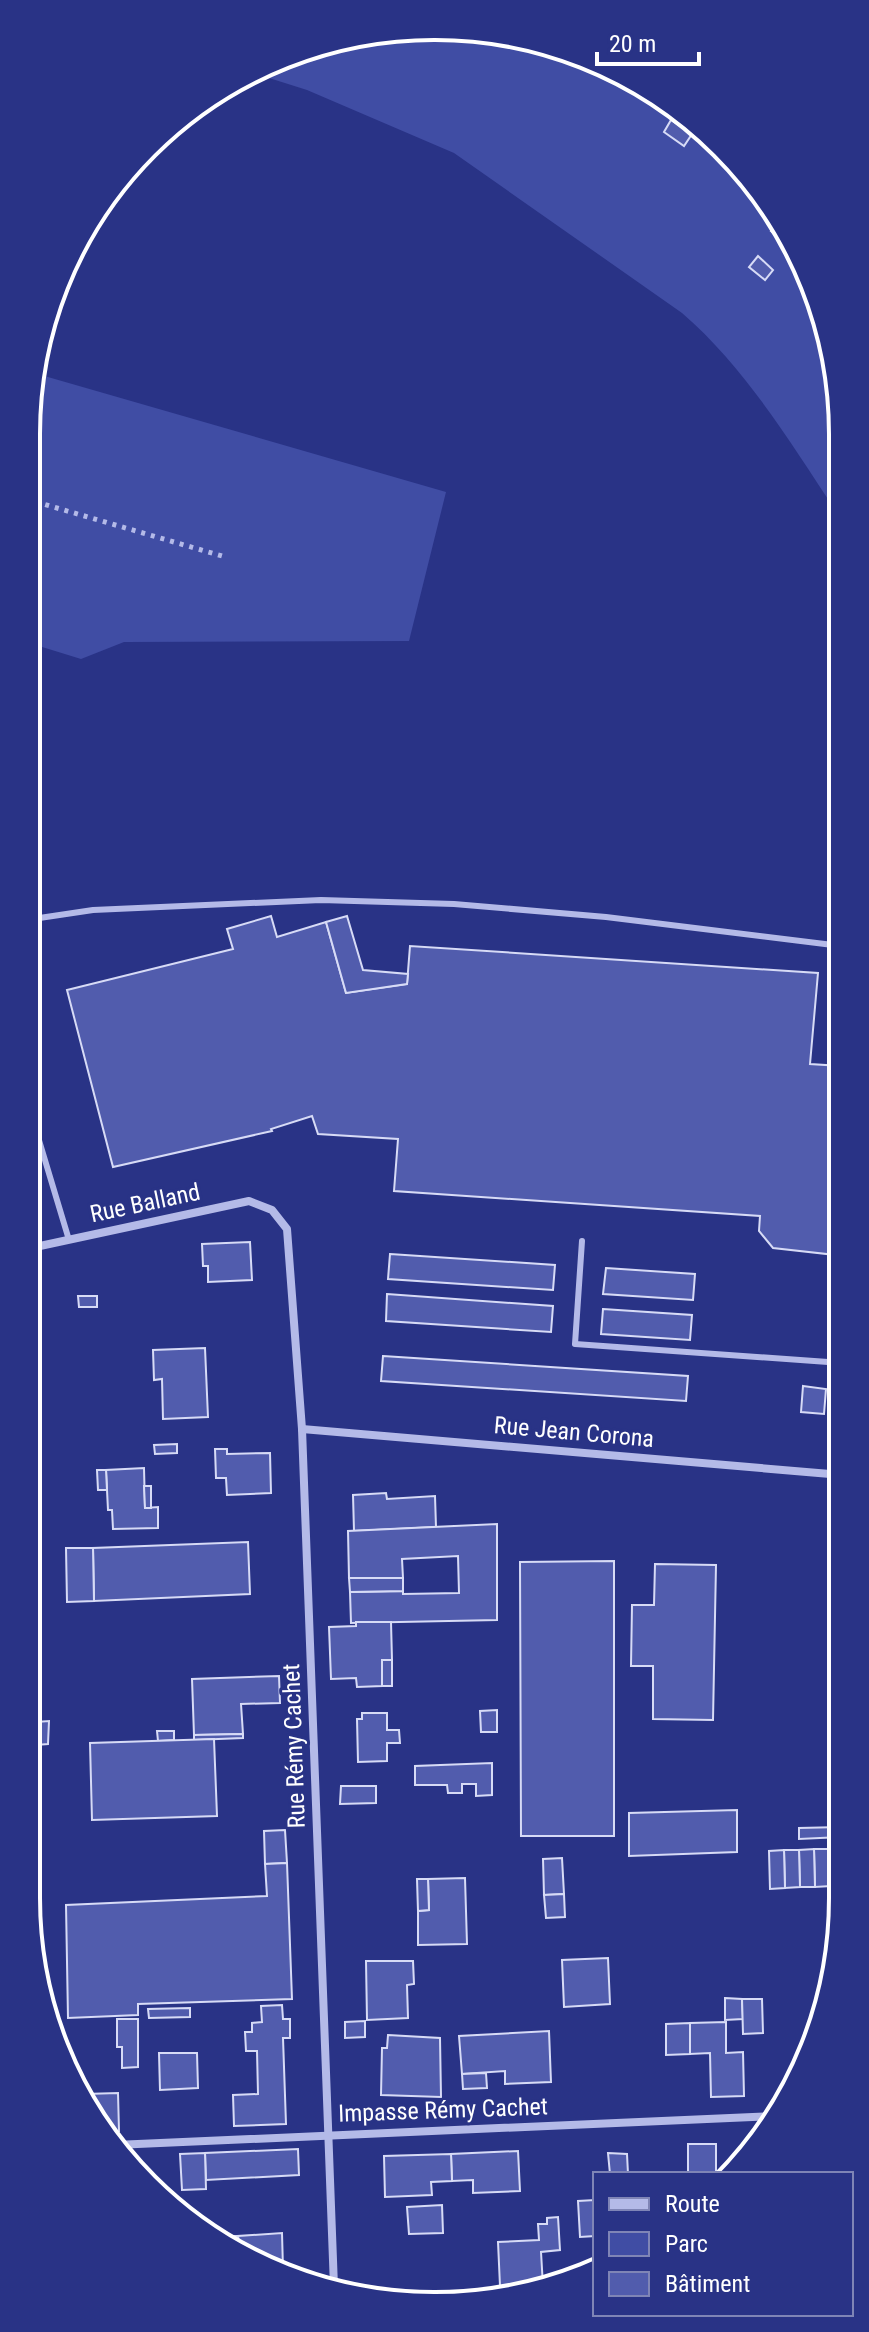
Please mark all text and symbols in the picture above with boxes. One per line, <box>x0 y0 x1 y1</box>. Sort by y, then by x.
scale bar <box>597 16 699 66</box>
text: 20 m <box>609 30 656 58</box>
street label: Rue Balland <box>87 1178 203 1228</box>
street label: Rue Jean Corona <box>493 1411 655 1453</box>
street label: Rue Rémy Cachet <box>277 1663 311 1829</box>
street label: Impasse Rémy Cachet <box>338 2092 548 2128</box>
legend <box>593 2172 853 2316</box>
text: Route <box>665 2190 720 2218</box>
text: Parc <box>665 2230 708 2258</box>
text: Bâtiment <box>665 2270 750 2298</box>

